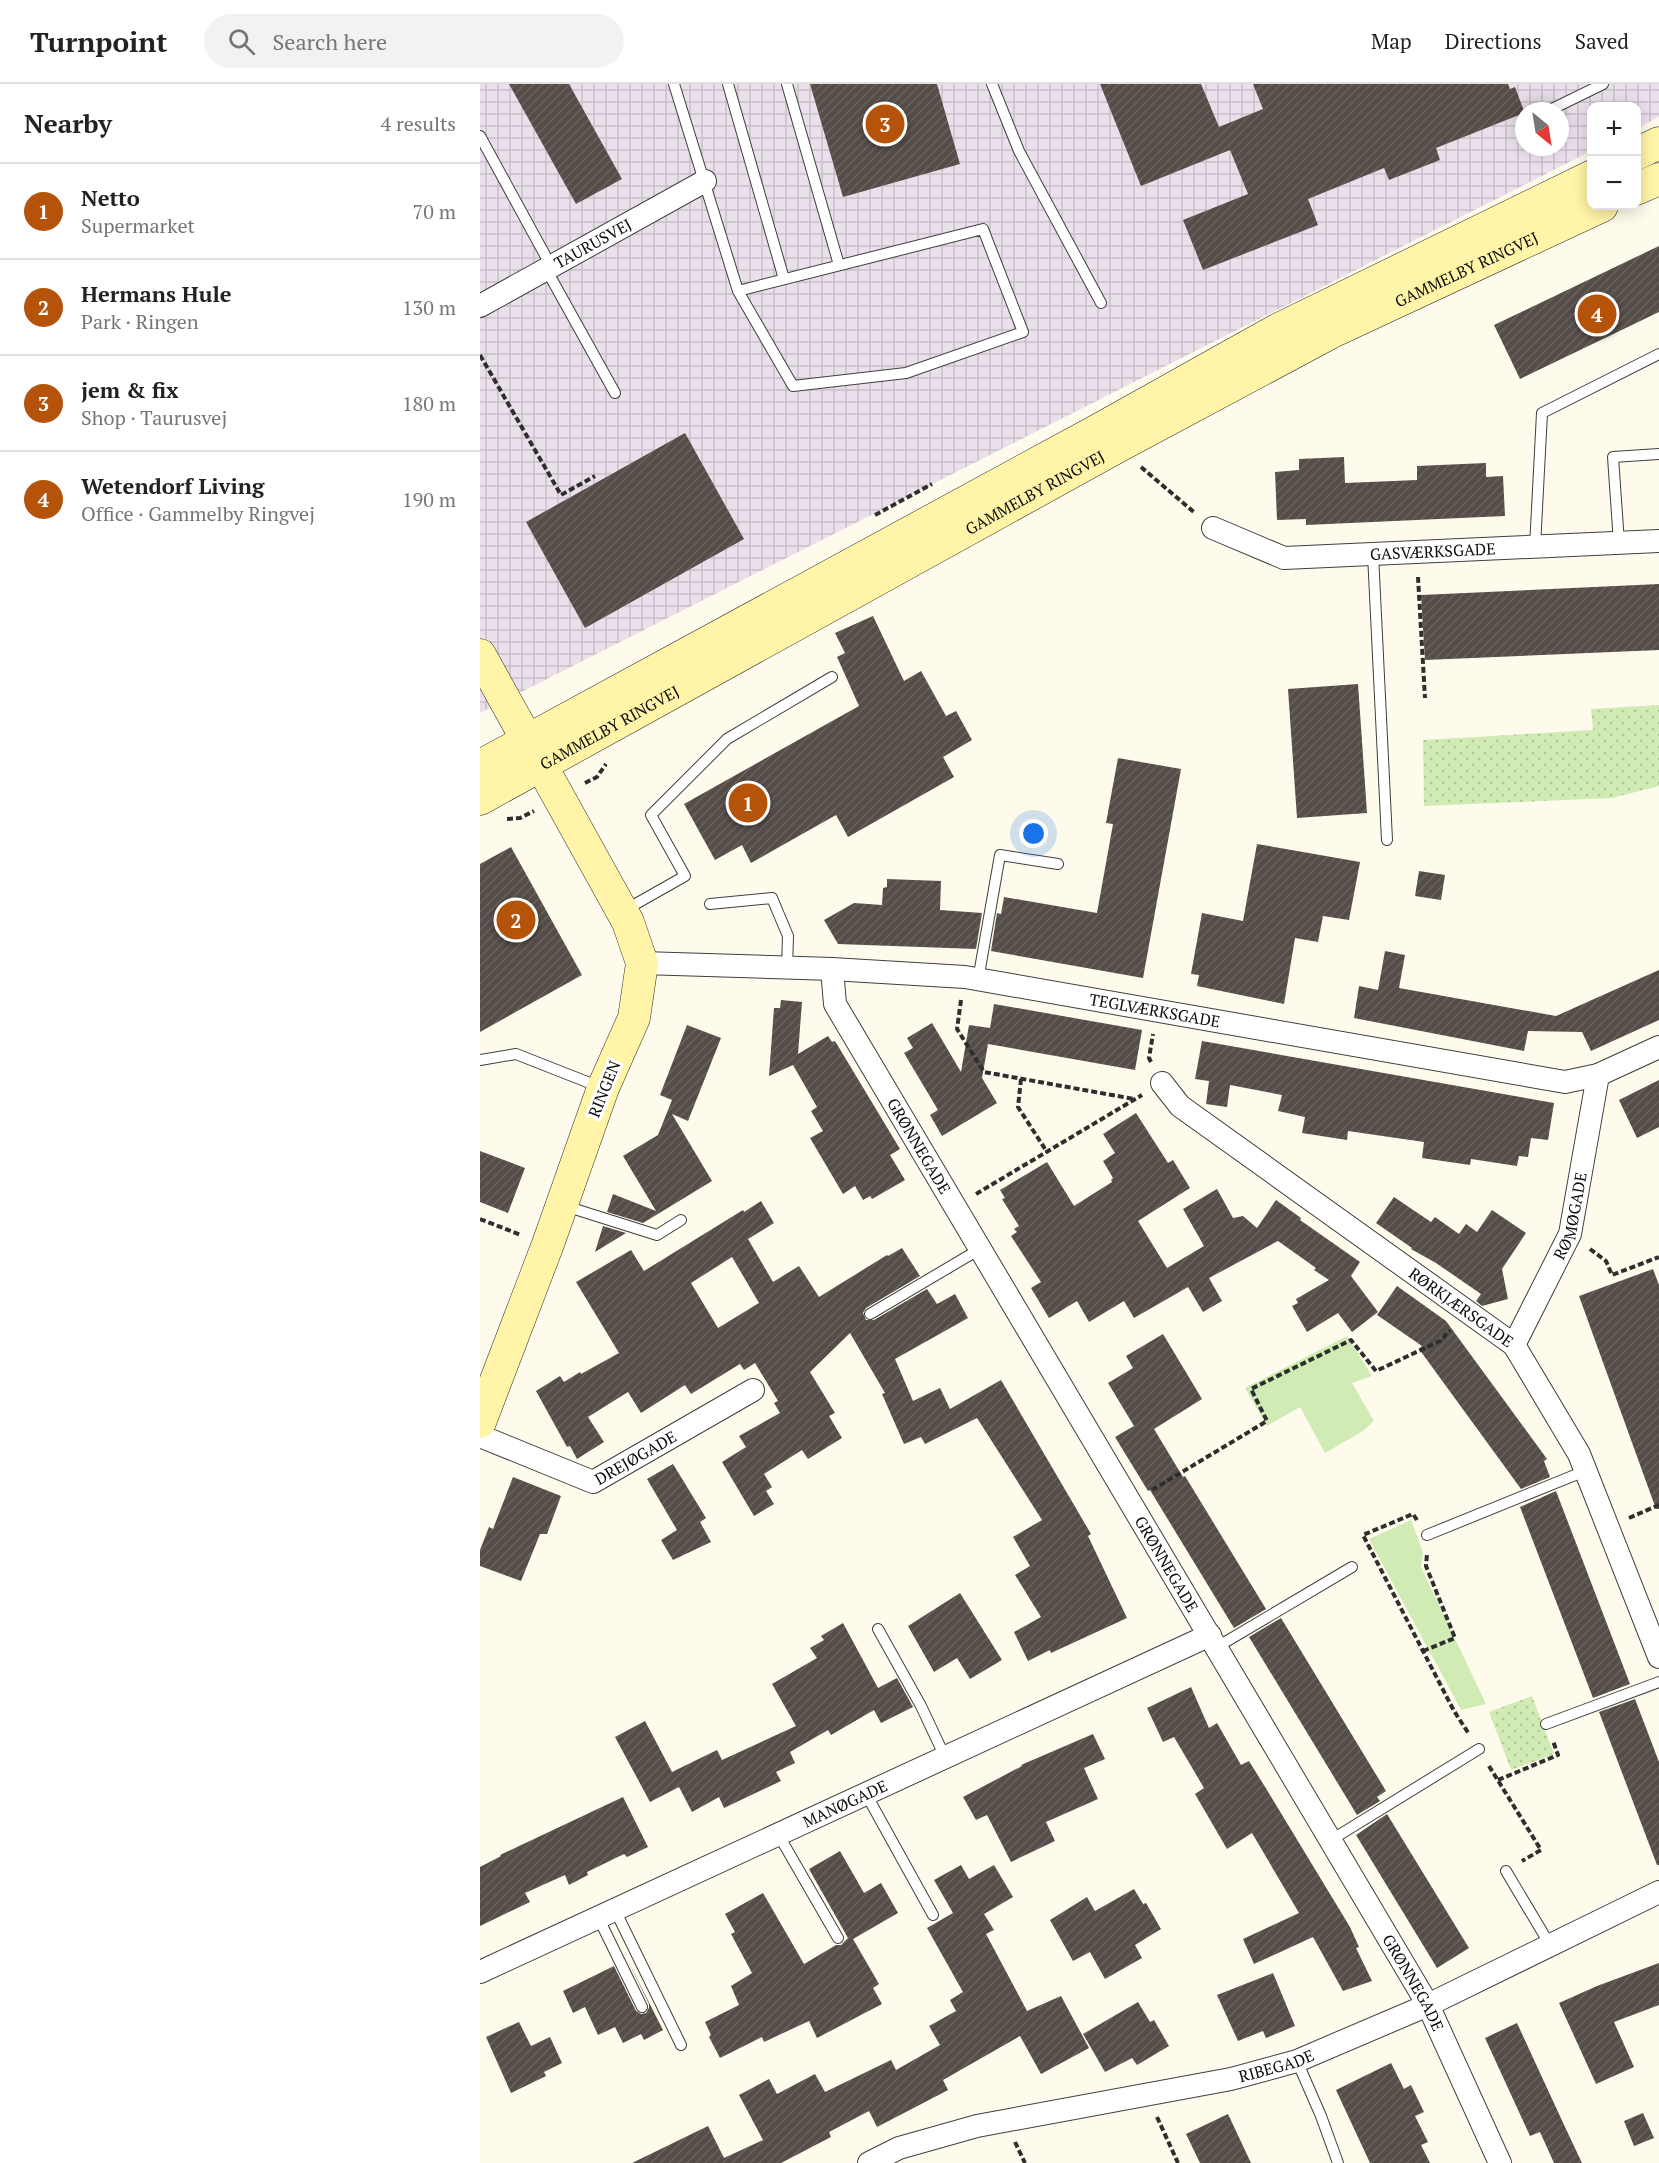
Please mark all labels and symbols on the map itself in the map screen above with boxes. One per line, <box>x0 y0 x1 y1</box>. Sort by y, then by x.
pin: 3 <box>866 102 904 147</box>
north arrow <box>1515 102 1569 156</box>
street label: TAURUSVEJ <box>550 213 636 274</box>
street label: GAMMELBY RINGVEJ <box>1391 226 1542 312</box>
pin: 4 <box>1578 292 1616 336</box>
street label: GAMMELBY RINGVEJ <box>961 445 1109 540</box>
street label: GASVÆRKSGADE <box>1370 537 1496 565</box>
street label: GAMMELBY RINGVEJ <box>536 680 683 775</box>
pin: 1 <box>728 780 768 826</box>
your location <box>1019 819 1048 848</box>
pin: 2 <box>496 898 536 942</box>
street label: TEGLVÆRKSGADE <box>1088 988 1222 1032</box>
street label: RINGEN <box>583 1057 625 1121</box>
street label: GRØNNEGADE <box>882 1094 956 1198</box>
street label: RØMØGADE <box>1548 1170 1592 1263</box>
street label: RØRKJÆRSGADE <box>1405 1262 1518 1352</box>
street label: DREJØGADE <box>591 1425 680 1490</box>
street label: GRØNNEGADE <box>1130 1512 1204 1616</box>
street label: MANØGADE <box>799 1774 891 1833</box>
street label: GRØNNEGADE <box>1377 1930 1449 2034</box>
street label: RIBEGADE <box>1236 2044 1317 2087</box>

